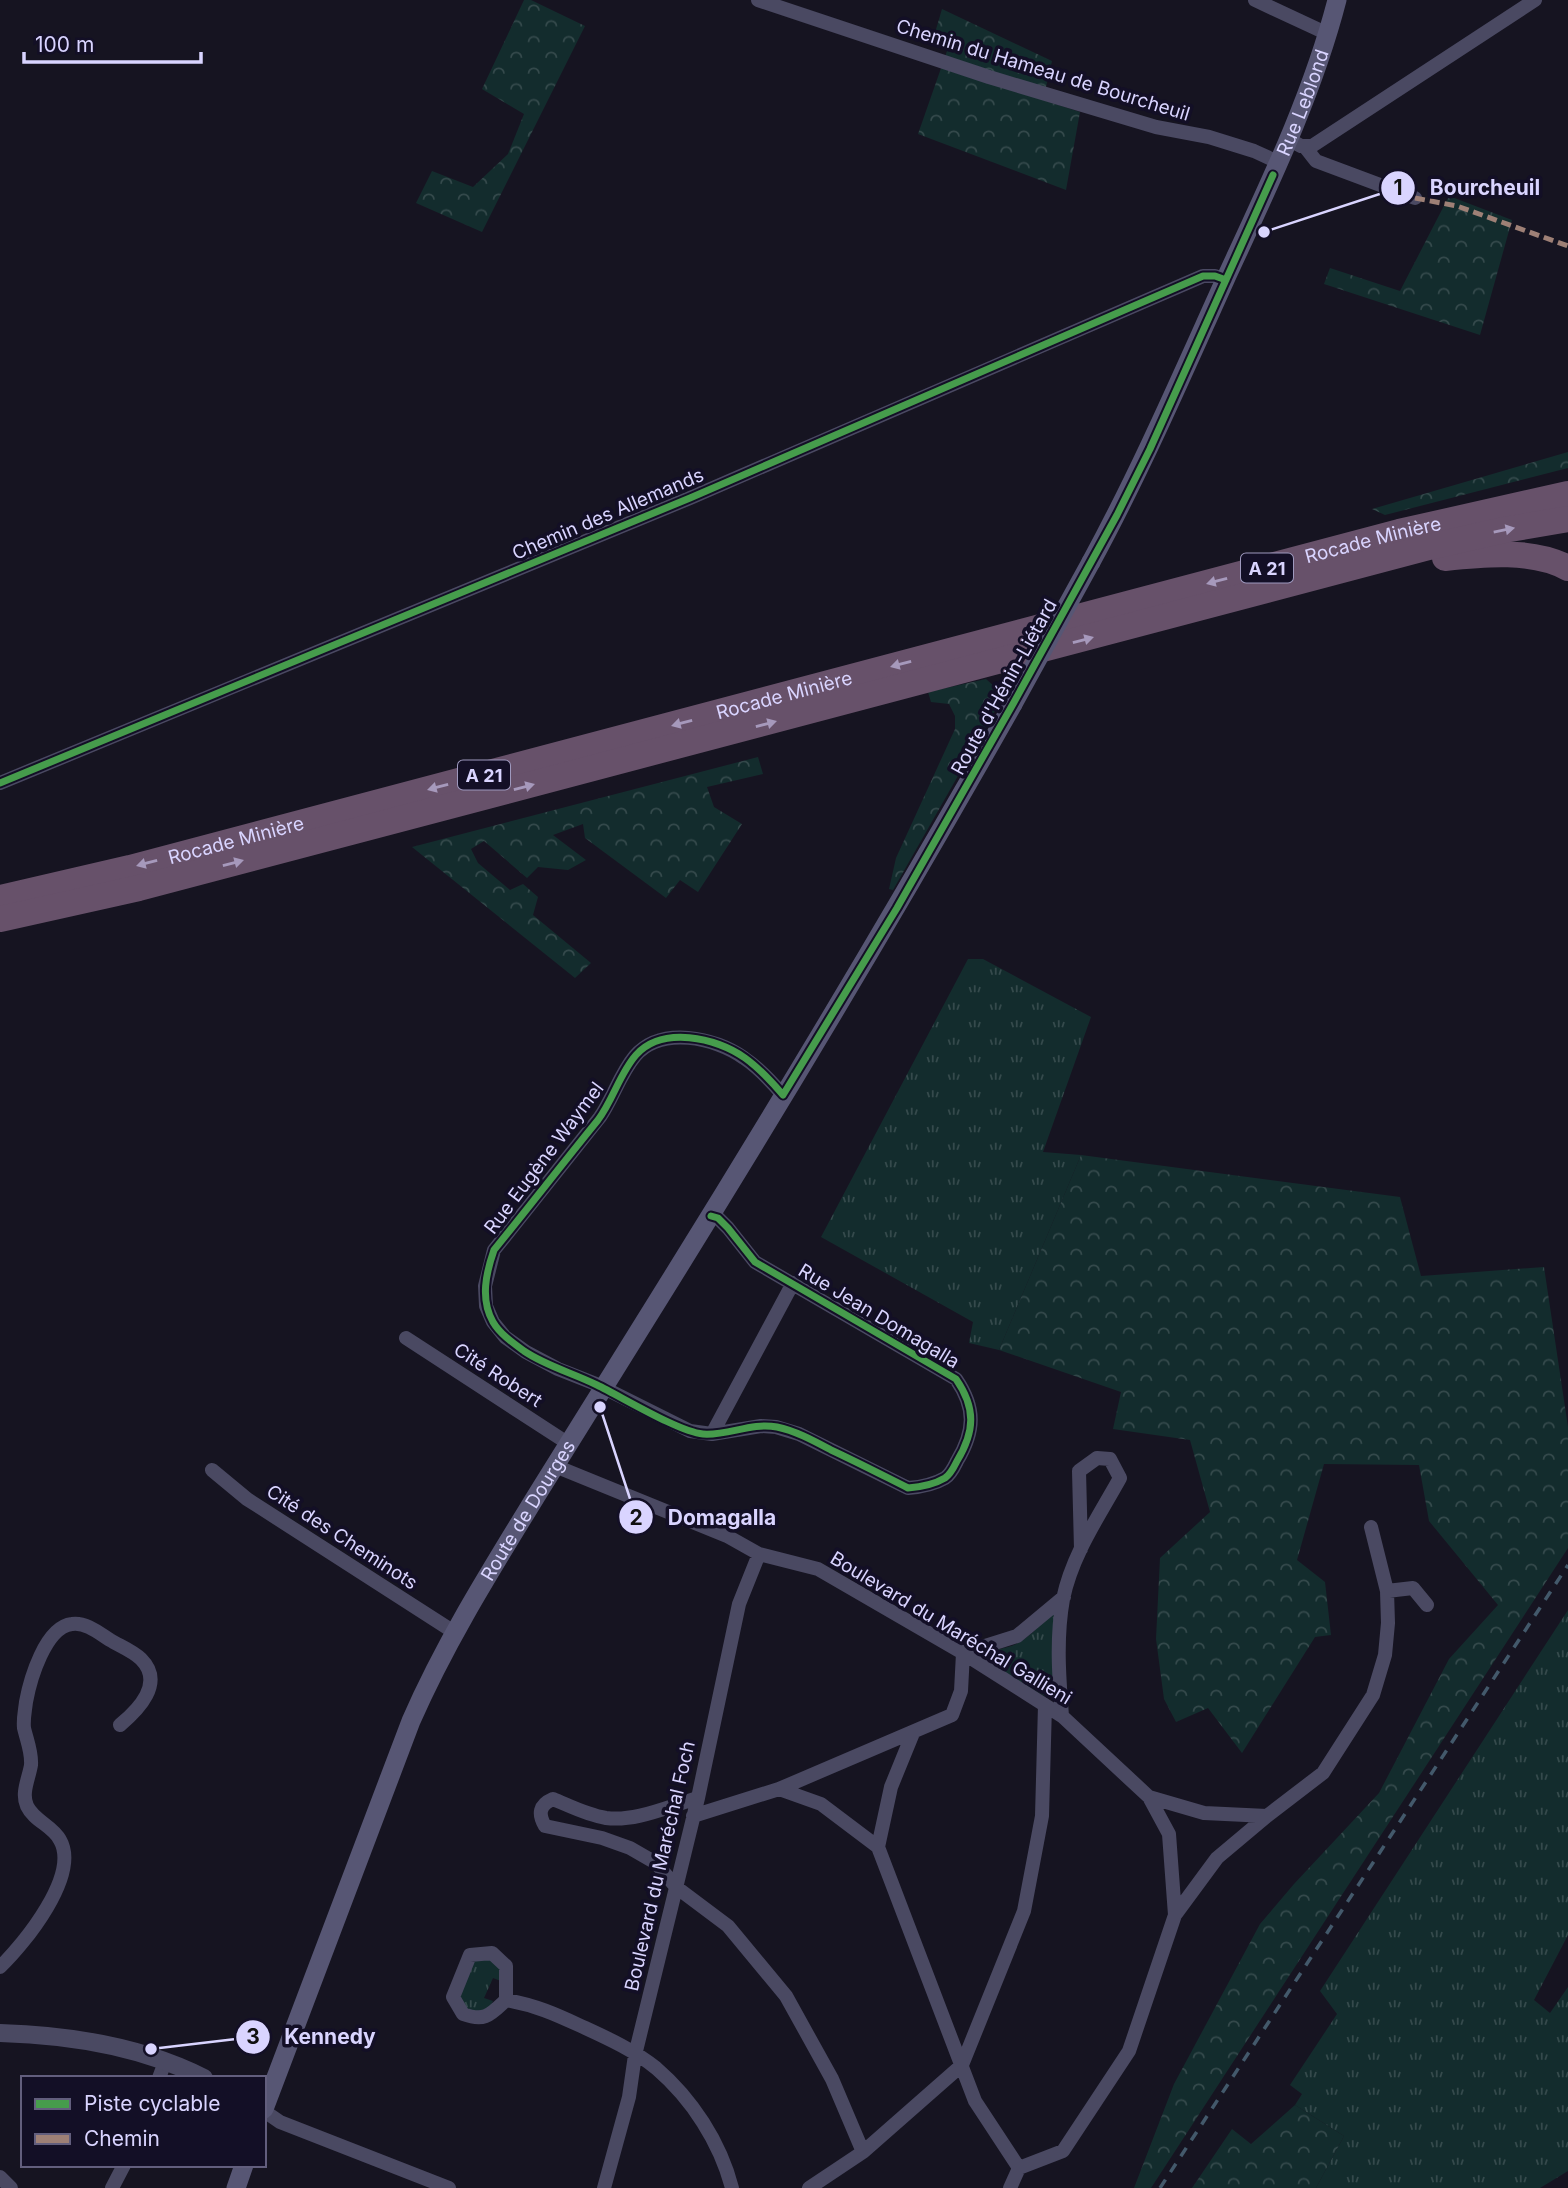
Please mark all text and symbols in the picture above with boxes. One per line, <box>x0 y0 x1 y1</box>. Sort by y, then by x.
street label: Chemin du Hameau de Bourcheuil <box>893 14 1193 126</box>
scale bar <box>24 21 201 65</box>
text: 100 m <box>35 32 94 57</box>
street label: Rue Leblond <box>1271 46 1333 159</box>
callout: Bourcheuil <box>1381 167 1554 209</box>
text: 1 <box>1393 175 1403 200</box>
text: Bourcheuil <box>1430 175 1540 200</box>
street label: Chemin des Allemands <box>509 463 707 565</box>
street label: Rocade Minière <box>1302 511 1443 568</box>
one-way arrow <box>1493 524 1515 535</box>
road number: A 21 <box>1241 554 1293 582</box>
one-way arrow <box>1206 577 1227 587</box>
street label: Route d'Hénin-Liétard <box>946 595 1062 779</box>
one-way arrow <box>1072 634 1094 645</box>
one-way arrow <box>891 660 912 670</box>
street label: Rocade Minière <box>714 666 855 724</box>
one-way arrow <box>670 718 692 729</box>
one-way arrow <box>755 718 777 729</box>
road number: A 21 <box>458 760 510 790</box>
one-way arrow <box>514 781 536 792</box>
one-way arrow <box>427 782 449 793</box>
street label: Rocade Minière <box>165 811 306 869</box>
one-way arrow <box>135 858 157 869</box>
one-way arrow <box>223 858 244 868</box>
street label: Rue Eugène Waymel <box>479 1078 609 1238</box>
street label: Rue Jean Domagalla <box>794 1259 964 1373</box>
street label: Cité Robert <box>450 1338 546 1412</box>
street label: Route de Dourges <box>476 1436 580 1585</box>
street label: Cité des Cheminots <box>262 1480 422 1594</box>
callout: Domagalla <box>619 1496 790 1538</box>
text: 2 <box>629 1505 643 1530</box>
text: Domagalla <box>668 1505 776 1530</box>
street label: Boulevard du Maréchal Gallieni <box>826 1547 1076 1709</box>
street label: Boulevard du Maréchal Foch <box>620 1739 700 1993</box>
callout: Kennedy <box>235 2016 390 2058</box>
text: 3 <box>246 2024 260 2049</box>
text: Kennedy <box>284 2024 376 2049</box>
legend <box>21 2076 266 2167</box>
text: Piste cyclable <box>84 2091 220 2116</box>
text: Chemin <box>84 2126 160 2151</box>

